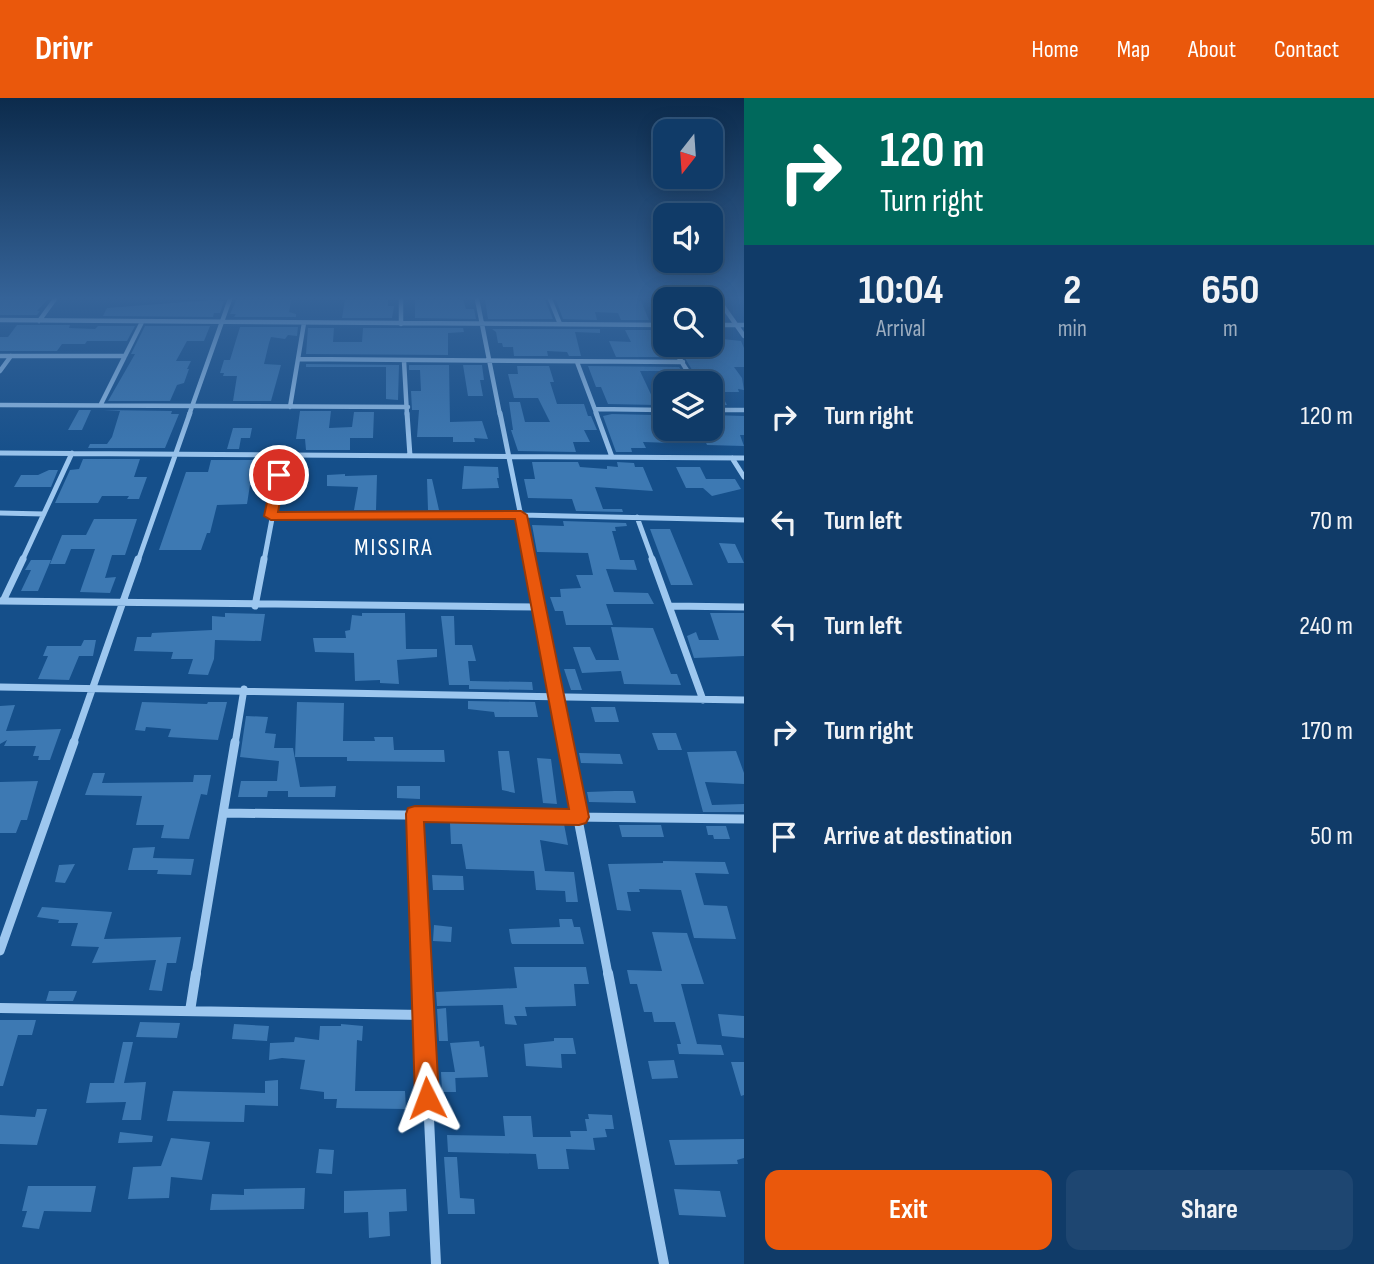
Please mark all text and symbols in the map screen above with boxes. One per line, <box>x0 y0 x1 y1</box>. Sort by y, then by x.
text: Drivr <box>35 29 93 69</box>
text: Home <box>1031 35 1079 64</box>
text: Map <box>1117 35 1150 64</box>
text: About <box>1188 35 1236 64</box>
text: Contact <box>1274 35 1339 64</box>
north arrow <box>653 119 723 189</box>
map controls <box>653 119 723 441</box>
text: 120 m <box>880 122 985 181</box>
icon: right <box>765 126 856 217</box>
text: Turn right <box>880 182 984 221</box>
button: sound <box>653 203 723 273</box>
text: 10:04 <box>859 265 943 316</box>
text: 2 <box>1063 265 1081 316</box>
text: 650 <box>1201 265 1259 316</box>
button: search <box>653 287 723 357</box>
text: Arrival <box>876 315 926 343</box>
text: min <box>1058 315 1087 343</box>
text: m <box>1223 315 1238 343</box>
button: layers <box>653 371 723 441</box>
icon: right <box>765 398 803 436</box>
text: Turn right <box>824 401 913 432</box>
text: 120 m <box>1300 401 1353 432</box>
pin <box>249 445 309 505</box>
icon: arrive <box>260 456 298 494</box>
icon: left <box>765 503 803 541</box>
text: Turn left <box>824 506 902 537</box>
text: 70 m <box>1310 506 1353 537</box>
district label: MISSIRA <box>354 533 434 562</box>
icon: left <box>765 608 803 646</box>
text: Turn left <box>824 611 902 642</box>
text: 240 m <box>1299 611 1353 642</box>
icon: right <box>765 713 803 751</box>
text: Turn right <box>824 716 913 747</box>
text: 170 m <box>1301 716 1353 747</box>
icon: arrive <box>765 818 803 856</box>
text: Arrive at destination <box>824 821 1012 852</box>
text: 50 m <box>1310 821 1353 852</box>
position arrow <box>390 1061 464 1135</box>
button: Exit <box>765 1170 1052 1250</box>
button: Share <box>1066 1170 1353 1250</box>

